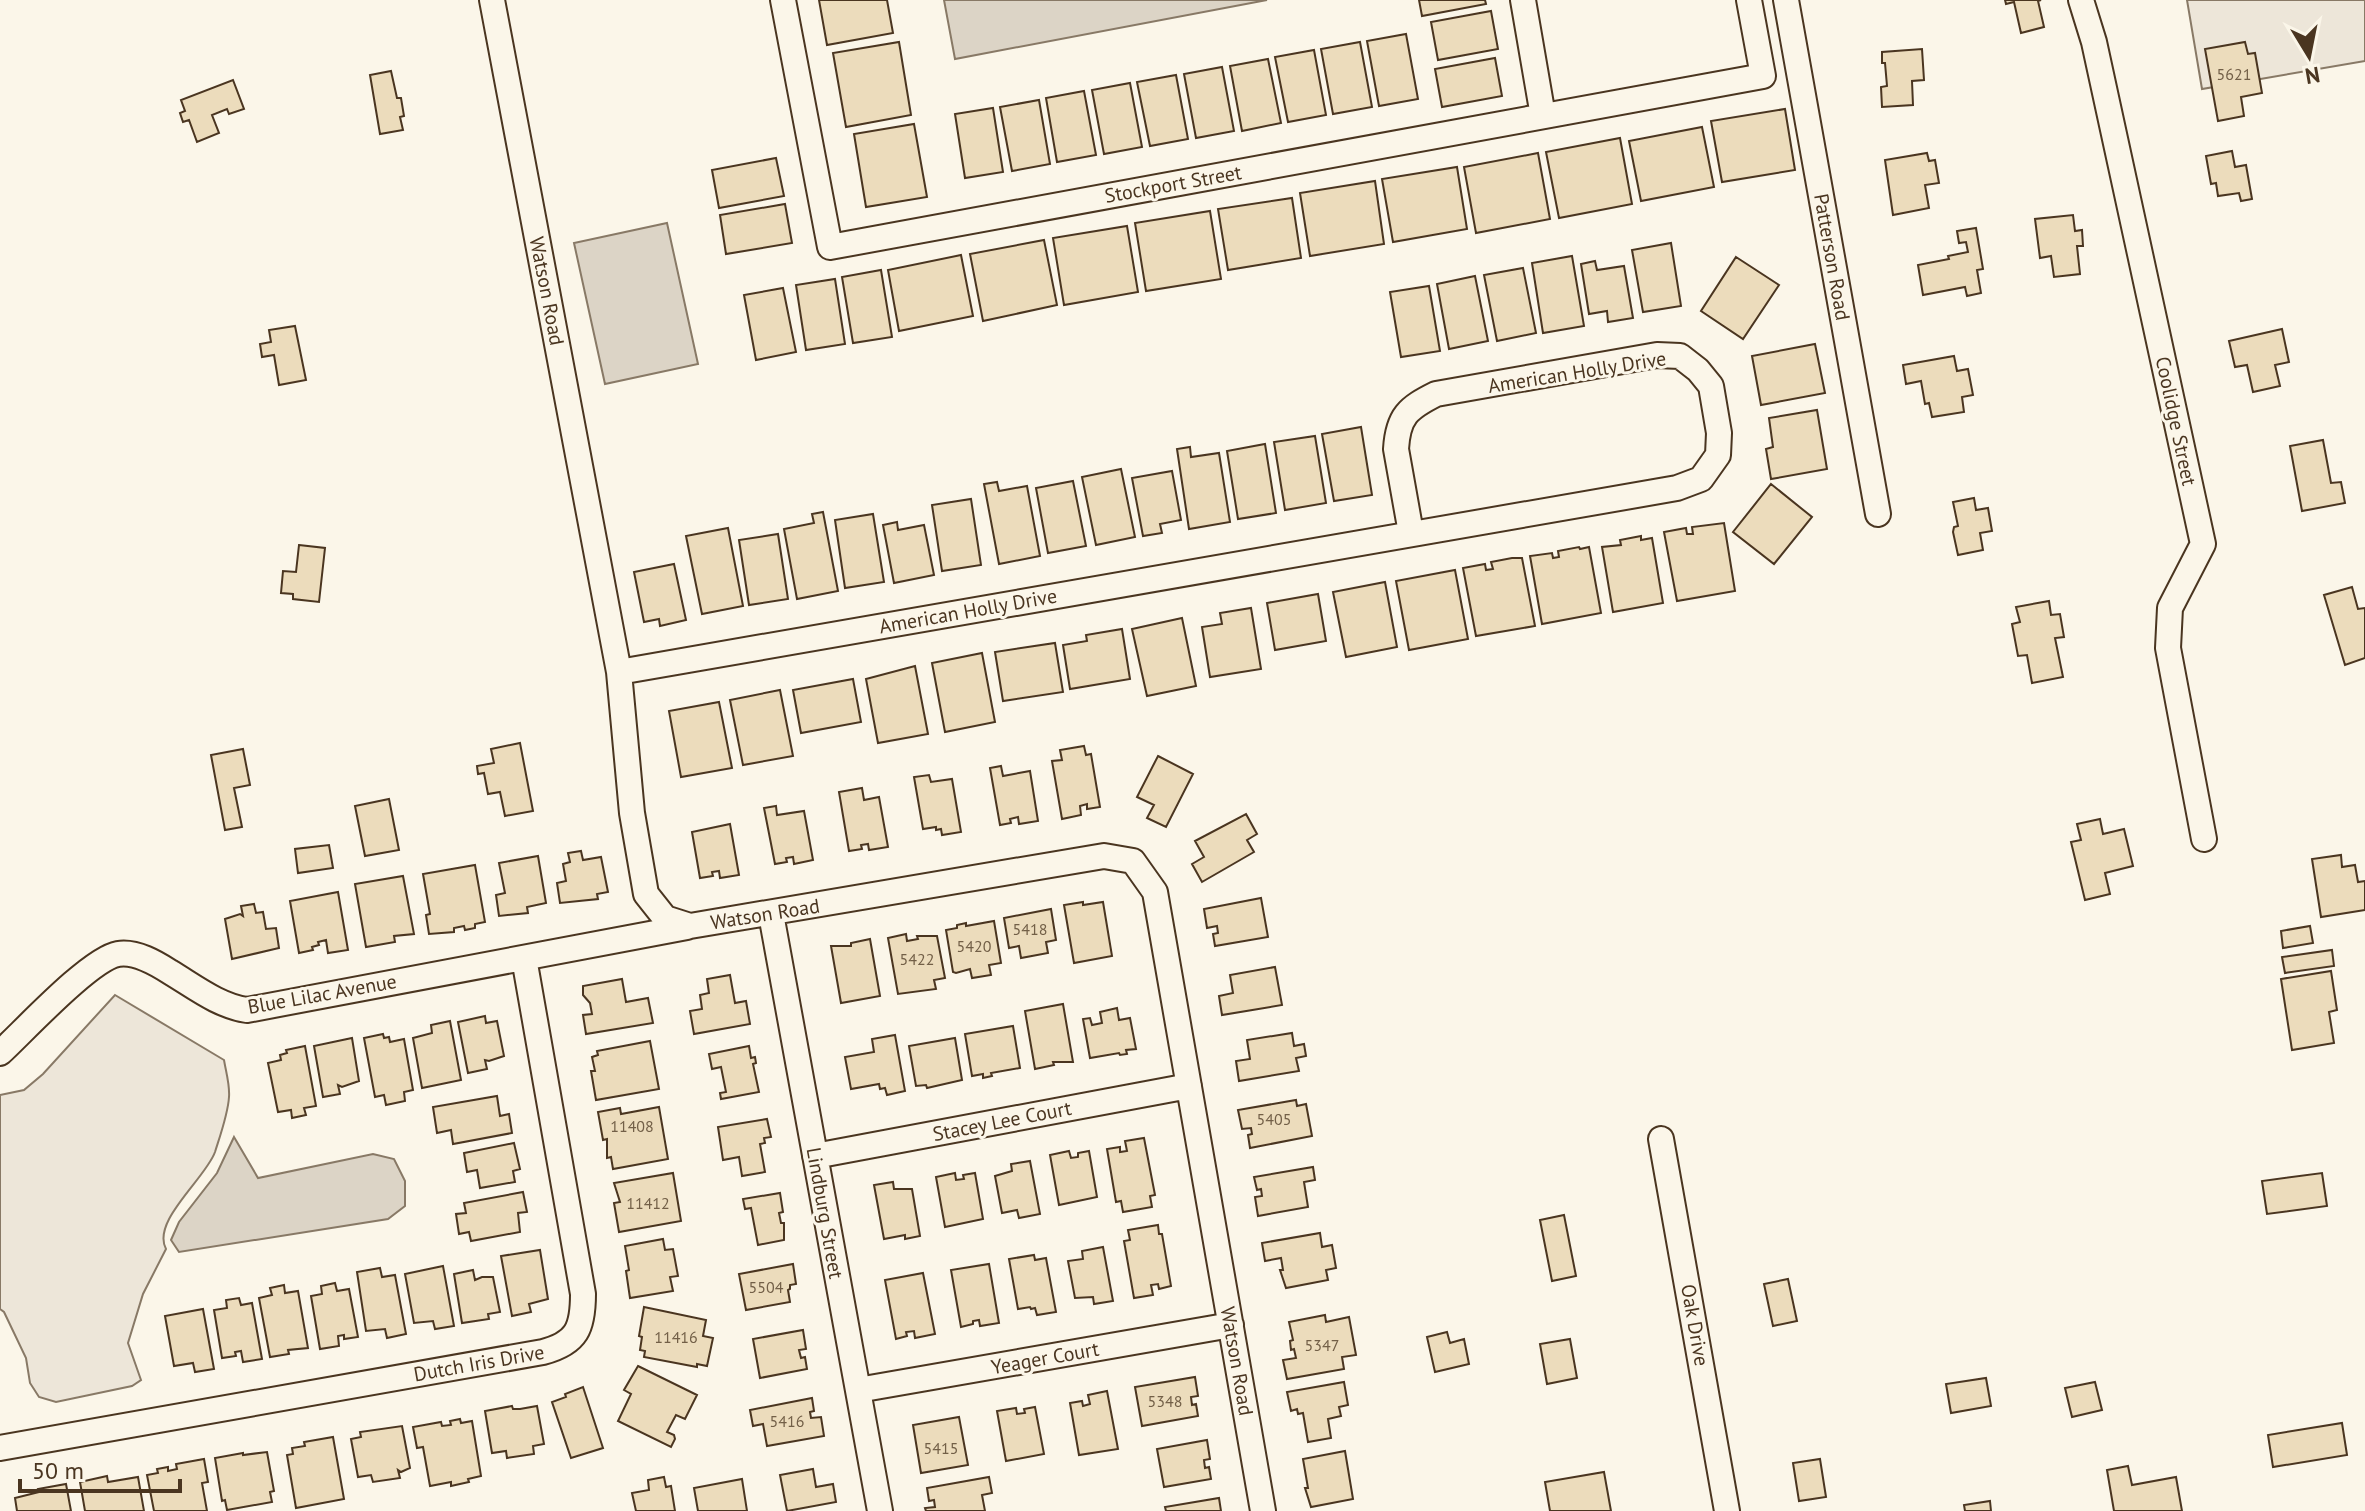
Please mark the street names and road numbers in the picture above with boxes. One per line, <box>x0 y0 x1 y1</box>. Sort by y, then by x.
street label: Stockport Street <box>1102 159 1244 209</box>
street label: Patterson Road <box>1808 191 1856 323</box>
street label: Watson Road <box>524 234 570 348</box>
street label: American Holly Drive <box>1486 345 1668 399</box>
street label: Coolidge Street <box>2150 354 2202 488</box>
street label: American Holly Drive <box>877 583 1059 639</box>
street label: Watson Road <box>709 893 821 935</box>
street label: Blue Lilac Avenue <box>245 968 399 1020</box>
street label: Stacey Lee Court <box>931 1095 1074 1147</box>
street label: Lindburg Street <box>801 1145 849 1281</box>
street label: Oak Drive <box>1675 1282 1715 1368</box>
street label: Watson Road <box>1215 1304 1259 1418</box>
street label: Yeager Court <box>989 1336 1101 1380</box>
street label: Dutch Iris Drive <box>412 1339 546 1387</box>

